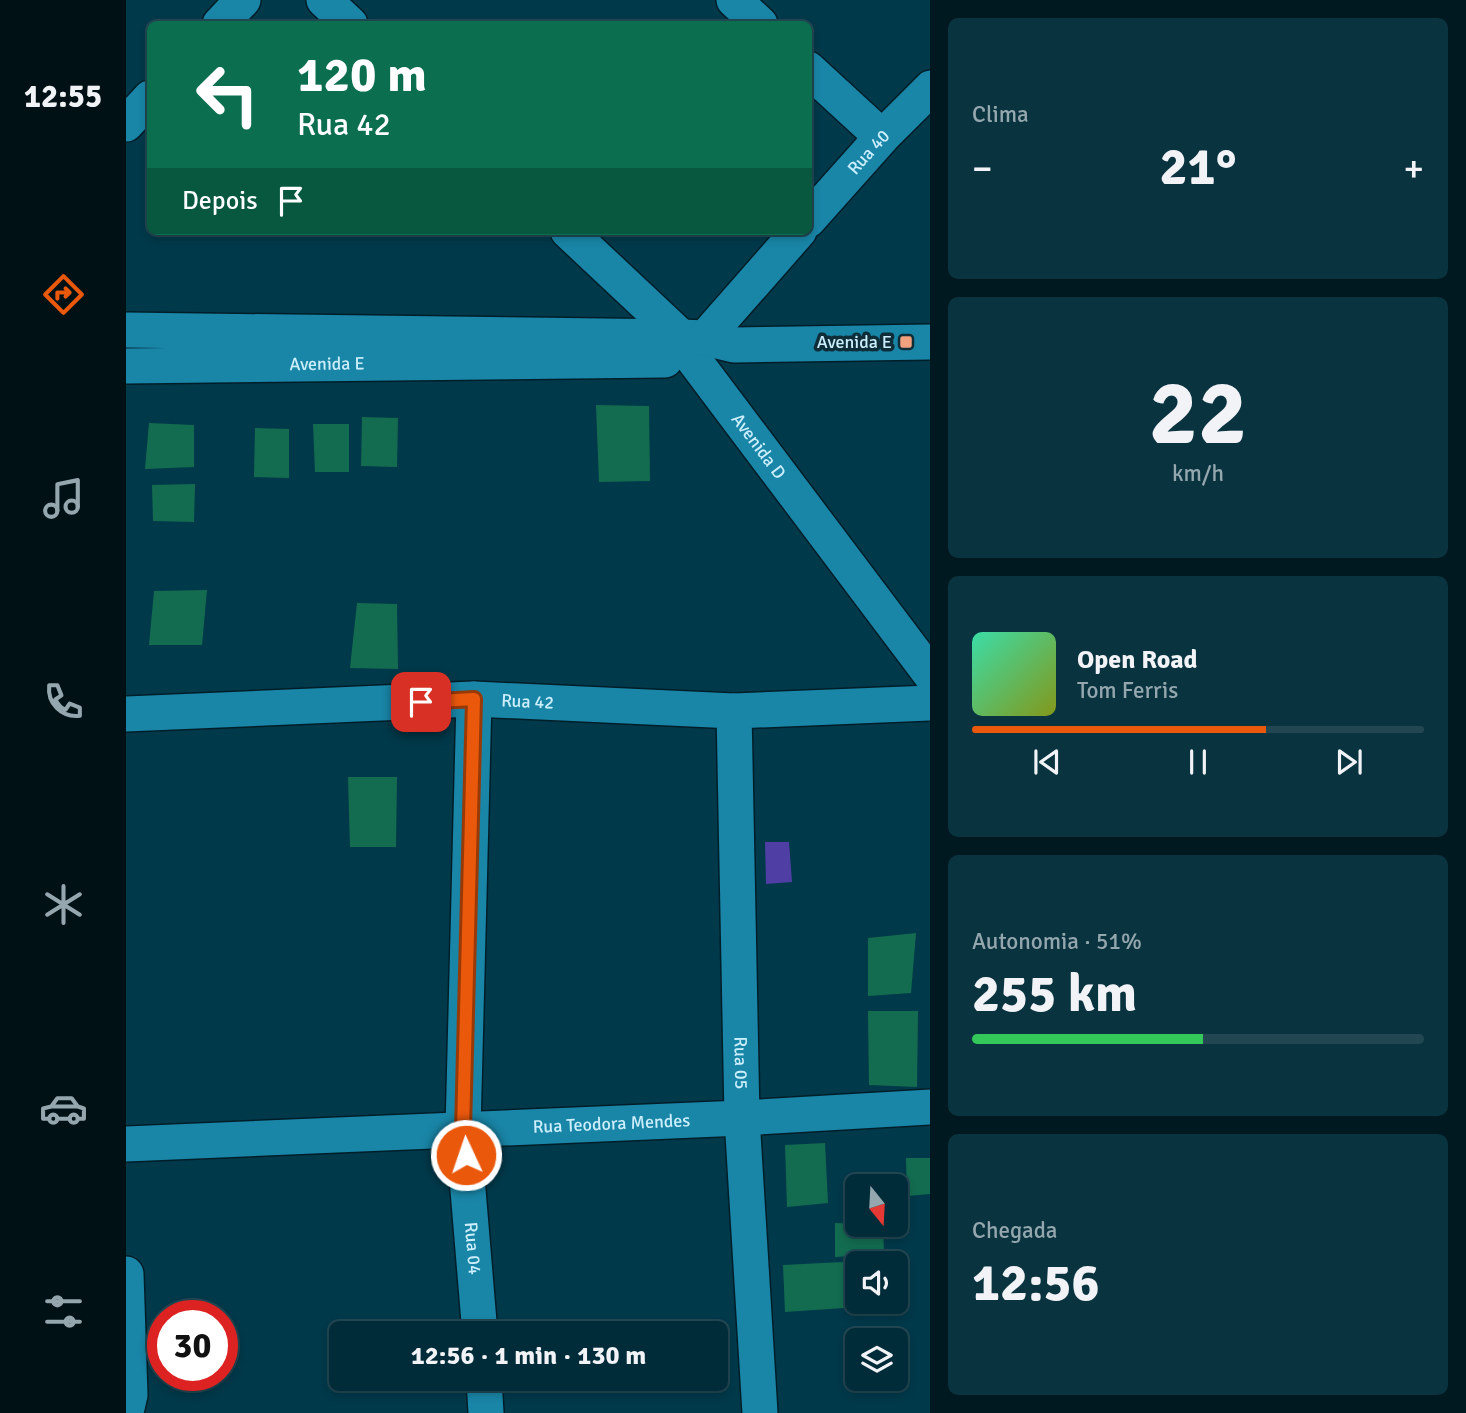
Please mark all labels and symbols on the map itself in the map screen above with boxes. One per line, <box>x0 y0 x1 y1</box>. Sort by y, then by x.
street label: Rua 40 <box>843 125 894 179</box>
place label: Avenida E <box>817 331 892 353</box>
marker: Avenida E <box>898 334 914 350</box>
street label: Avenida E <box>289 352 365 375</box>
street label: Avenida D <box>727 409 791 483</box>
pin <box>391 672 451 732</box>
street label: Rua 42 <box>501 689 555 714</box>
street label: Rua 05 <box>729 1036 752 1090</box>
street label: Rua Teodora Mendes <box>532 1109 691 1138</box>
position arrow <box>429 1118 503 1192</box>
north arrow <box>845 1174 908 1237</box>
street label: Rua 04 <box>460 1221 486 1276</box>
speed limit sign: 30 <box>147 1300 238 1391</box>

